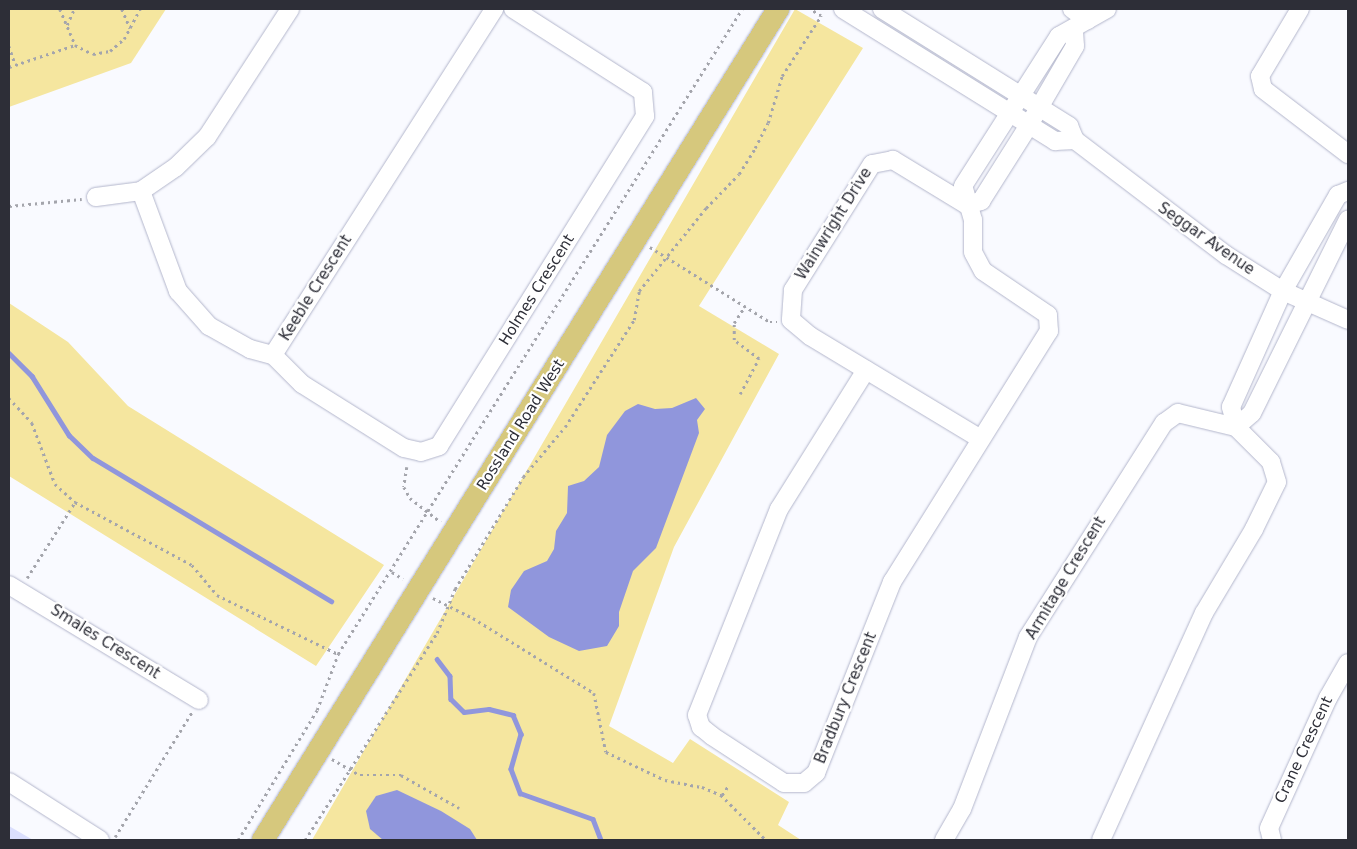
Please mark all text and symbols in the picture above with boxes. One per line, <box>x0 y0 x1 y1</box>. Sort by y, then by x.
street label: Wainwright Drive <box>792 165 876 283</box>
street label: Seggar Avenue <box>1154 199 1258 279</box>
street label: Holmes Crescent <box>496 231 578 349</box>
street label: Keeble Crescent <box>276 232 356 344</box>
street label: Rossland Road West <box>473 356 569 494</box>
street label: Armitage Crescent <box>1022 513 1110 643</box>
street label: Smales Crescent <box>47 601 163 683</box>
street label: Bradbury Crescent <box>811 630 881 766</box>
street label: Crane Crescent <box>1271 694 1337 806</box>

